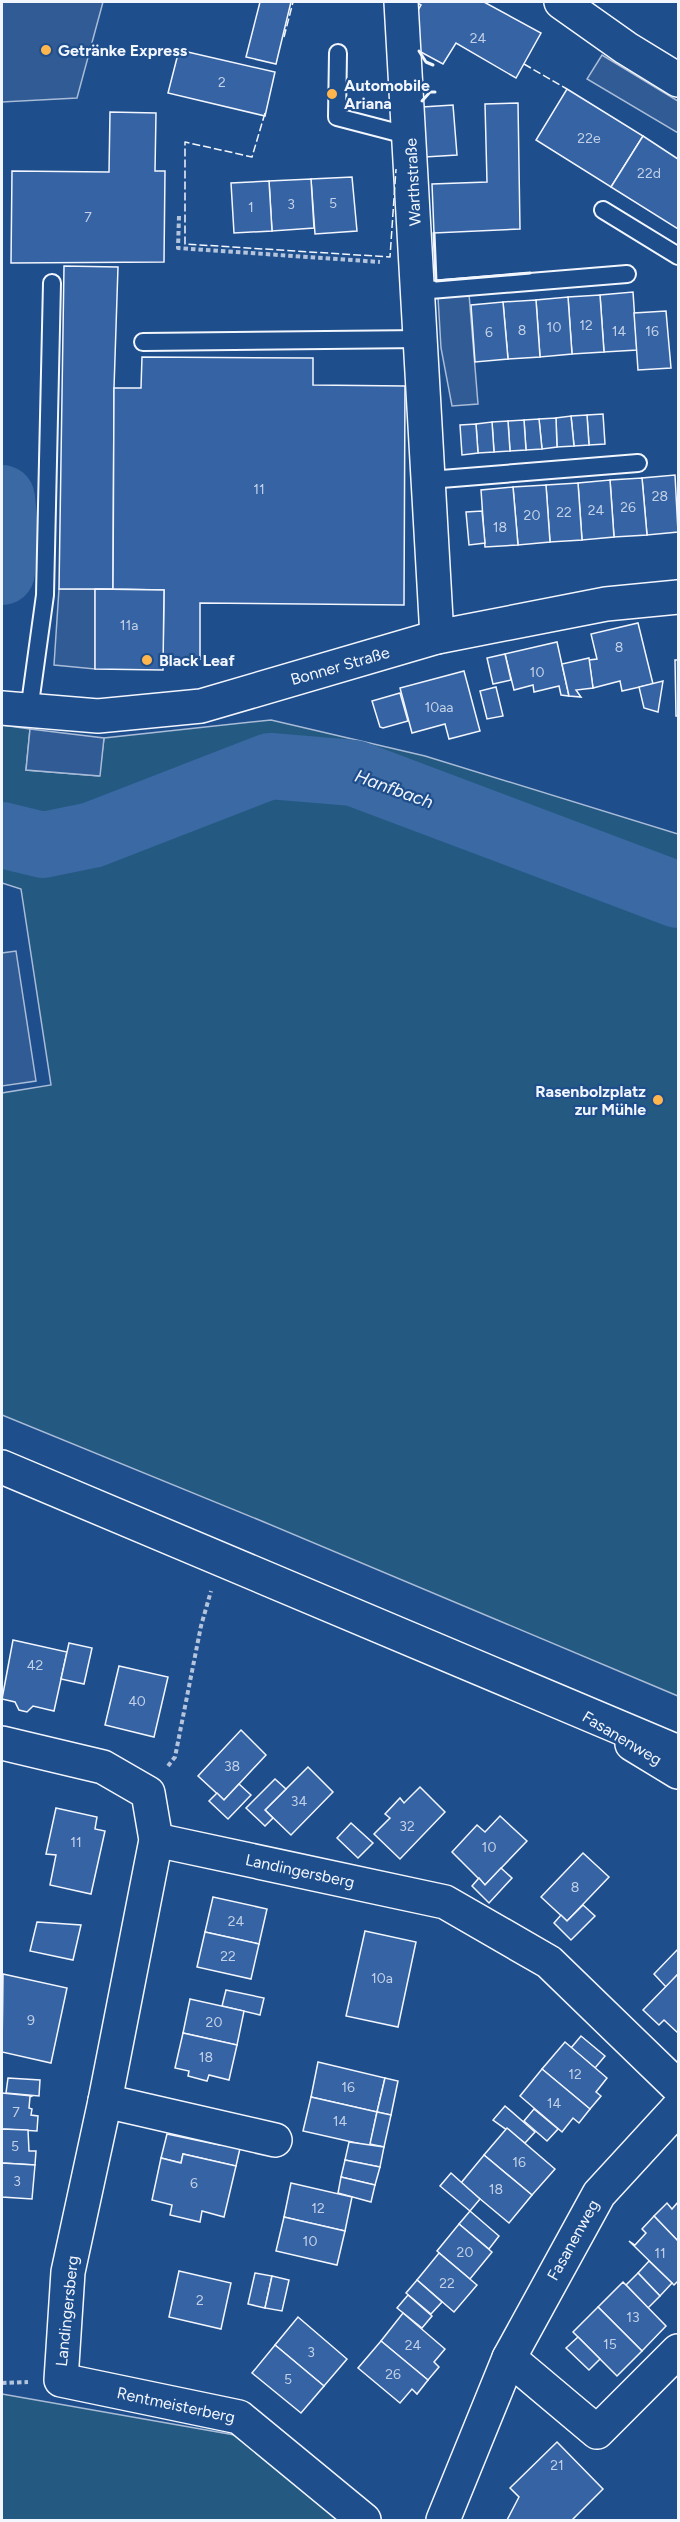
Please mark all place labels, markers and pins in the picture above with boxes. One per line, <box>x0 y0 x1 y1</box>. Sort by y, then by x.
place label: Getränke Express <box>58 41 188 60</box>
marker: Getränke Express <box>39 43 53 57</box>
place label: Automobile Ariana <box>344 76 430 113</box>
marker: Automobile Ariana <box>325 87 339 101</box>
place label: Black Leaf <box>159 651 235 670</box>
marker: Black Leaf <box>140 653 154 667</box>
place label: Rasenbolzplatz zur Mühle <box>535 1082 646 1119</box>
marker: Rasenbolzplatz zur Mühle <box>651 1093 665 1107</box>

